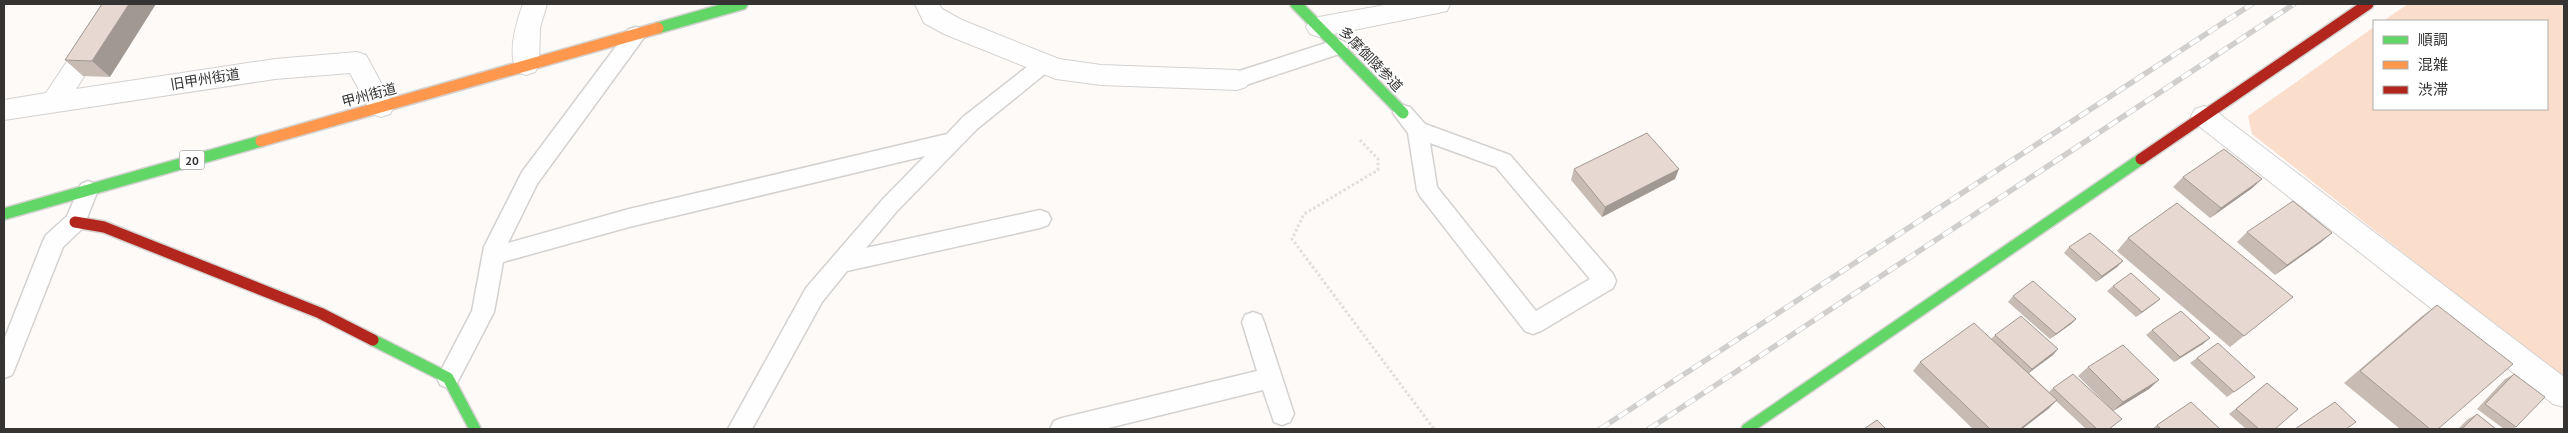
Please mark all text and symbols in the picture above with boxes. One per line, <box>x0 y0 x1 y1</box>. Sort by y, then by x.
legend <box>2373 20 2548 110</box>
street label: 多摩御陵参道 <box>1335 23 1407 95</box>
text: 順調 <box>2418 30 2448 49</box>
text: 混雑 <box>2418 55 2448 74</box>
street label: 旧甲州街道 <box>169 65 241 93</box>
street label: 甲州街道 <box>340 79 398 111</box>
text: 渋滞 <box>2418 80 2448 99</box>
road number: 20 <box>180 150 204 170</box>

